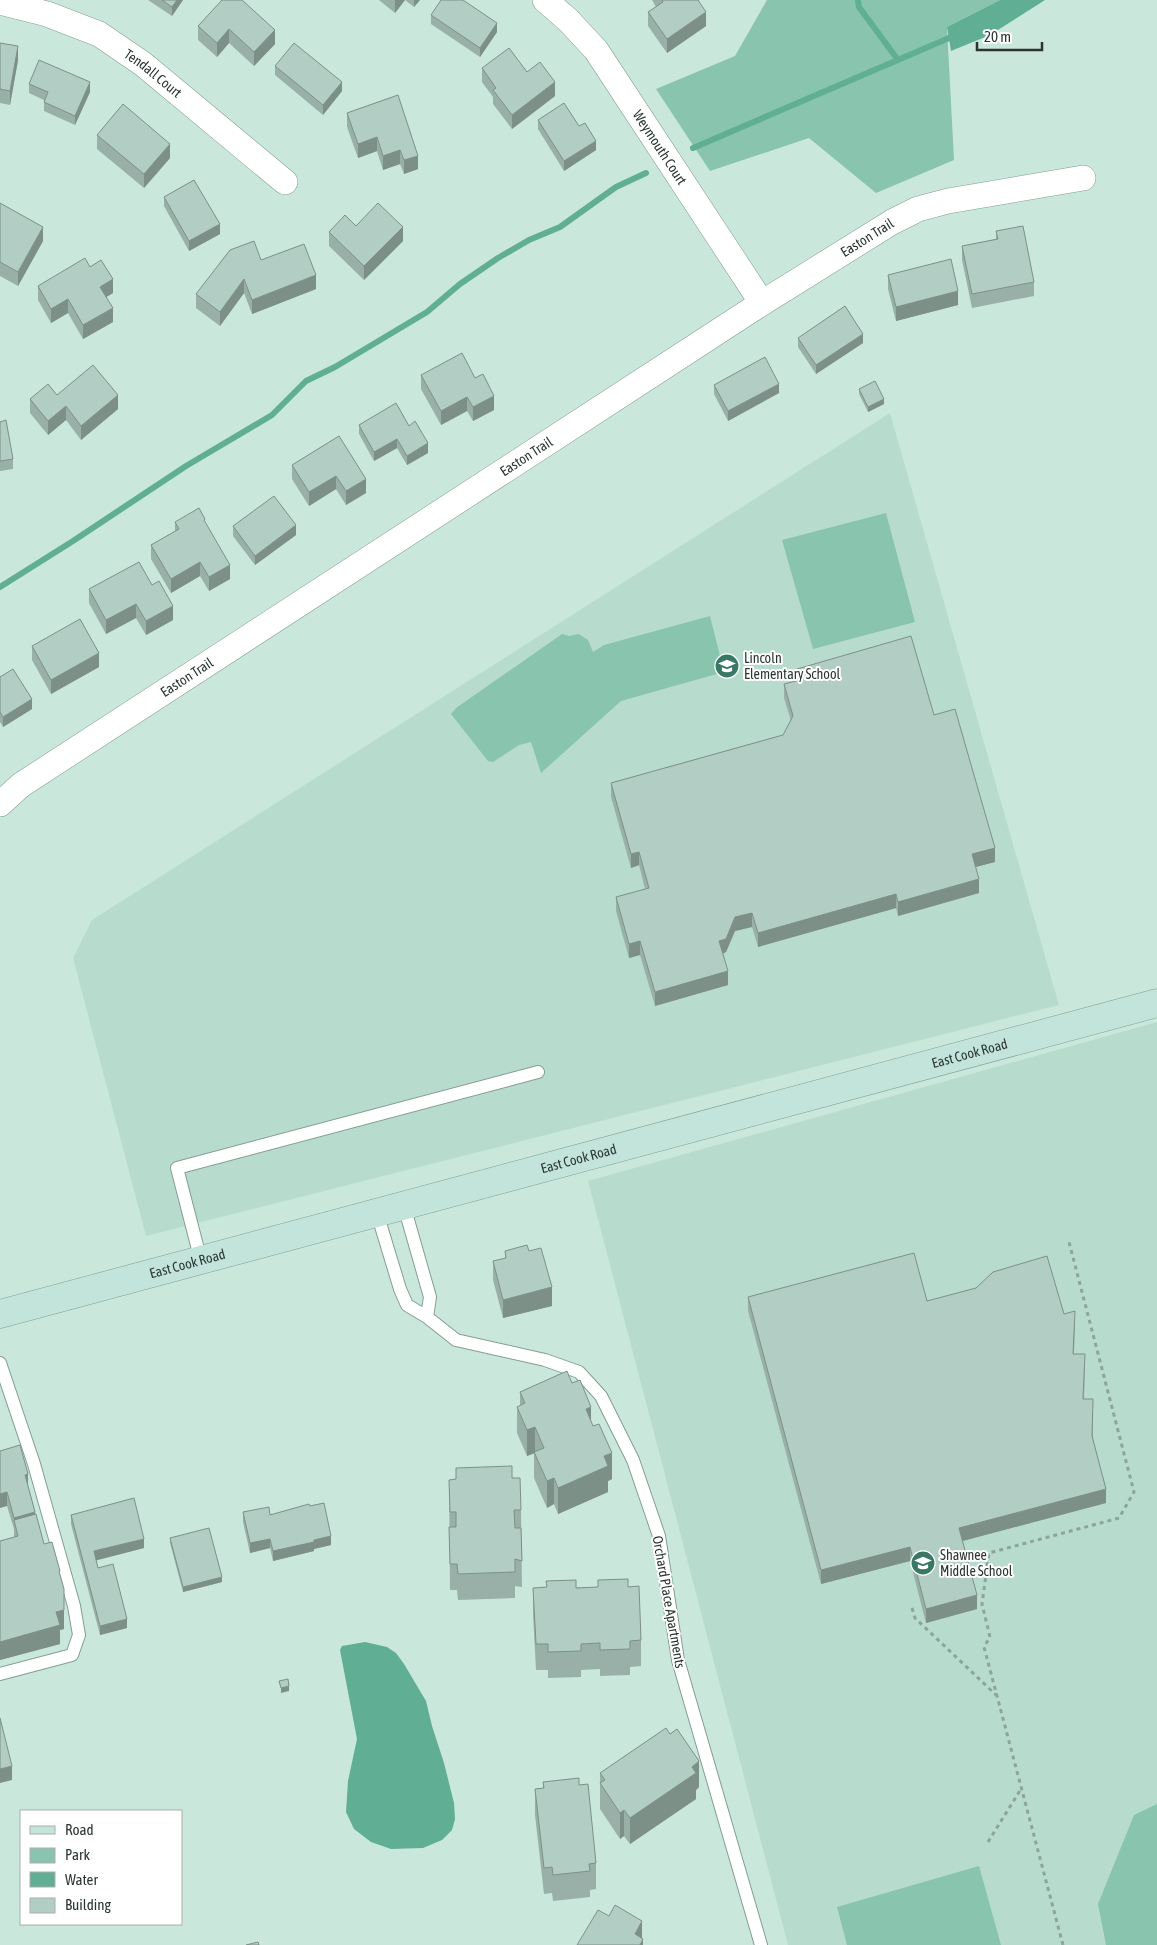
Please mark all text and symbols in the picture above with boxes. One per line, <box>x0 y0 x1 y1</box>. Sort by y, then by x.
scale bar <box>977 20 1042 52</box>
text: 20 m <box>984 28 1011 45</box>
street label: Tendall Court <box>121 46 185 101</box>
street label: Weymouth Court <box>630 107 690 188</box>
street label: Easton Trail <box>838 215 897 260</box>
street label: Easton Trail <box>497 433 556 479</box>
place label: Lincoln Elementary School <box>744 650 840 682</box>
school or university icon: Lincoln Elementary School <box>714 653 740 679</box>
street label: Easton Trail <box>157 654 216 700</box>
street label: East Cook Road <box>930 1036 1009 1071</box>
street label: East Cook Road <box>539 1141 618 1176</box>
street label: East Cook Road <box>148 1246 227 1281</box>
street label: Orchard Place Apartments <box>649 1535 689 1670</box>
place label: Shawnee Middle School <box>940 1547 1013 1579</box>
school or university icon: Shawnee Middle School <box>910 1550 936 1576</box>
legend <box>20 1810 182 1925</box>
text: Road <box>65 1821 94 1838</box>
text: Park <box>65 1846 90 1863</box>
text: Water <box>65 1871 98 1888</box>
text: Building <box>65 1896 111 1913</box>

